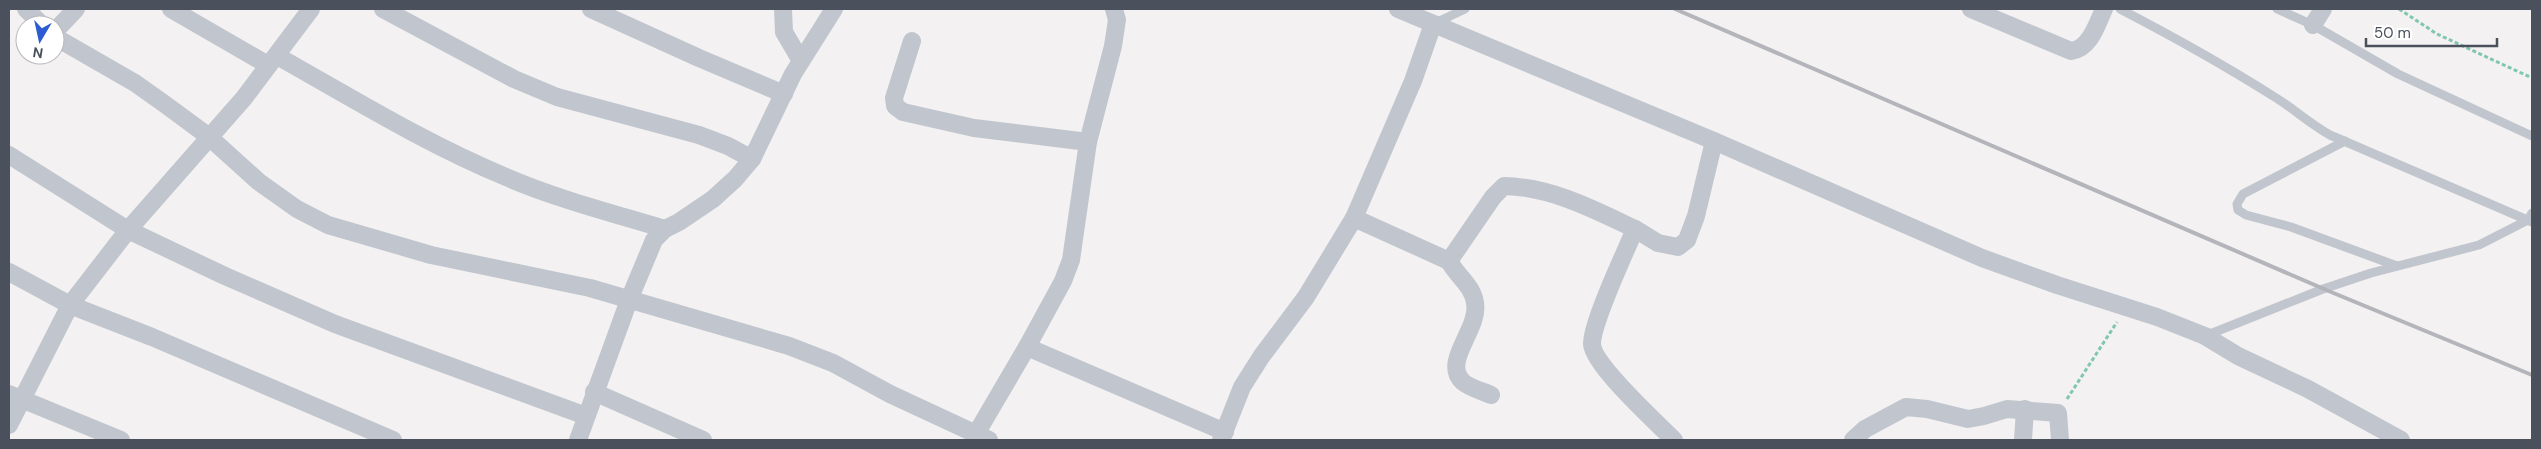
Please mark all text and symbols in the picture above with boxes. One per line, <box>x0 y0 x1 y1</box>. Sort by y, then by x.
north arrow <box>15 15 65 65</box>
scale bar <box>2366 15 2497 47</box>
text: 50 m <box>2374 23 2411 43</box>
text: N <box>32 43 44 63</box>

